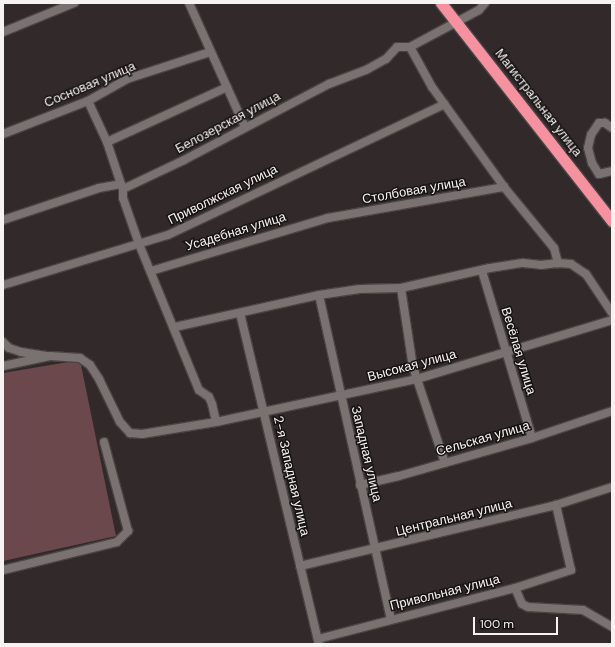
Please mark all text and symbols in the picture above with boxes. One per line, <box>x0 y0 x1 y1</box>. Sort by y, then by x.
street label: Магистральная улица <box>491 46 585 160</box>
street label: Сосновая улица <box>42 59 138 111</box>
street label: Белозерская улица <box>173 89 283 157</box>
street label: Приволжская улица <box>166 162 280 228</box>
street label: Столбовая улица <box>361 174 467 208</box>
street label: Усадебная улица <box>184 209 288 255</box>
street label: Весёлая улица <box>497 305 539 397</box>
street label: Высокая улица <box>366 347 458 385</box>
street label: Западная улица <box>347 405 385 503</box>
street label: 2-я Западная улица <box>270 415 312 537</box>
street label: Сельская улица <box>434 418 532 460</box>
street label: Центральная улица <box>394 496 514 540</box>
street label: Привольная улица <box>389 572 501 614</box>
scale bar <box>475 609 560 635</box>
text: 100 m <box>480 616 514 632</box>

